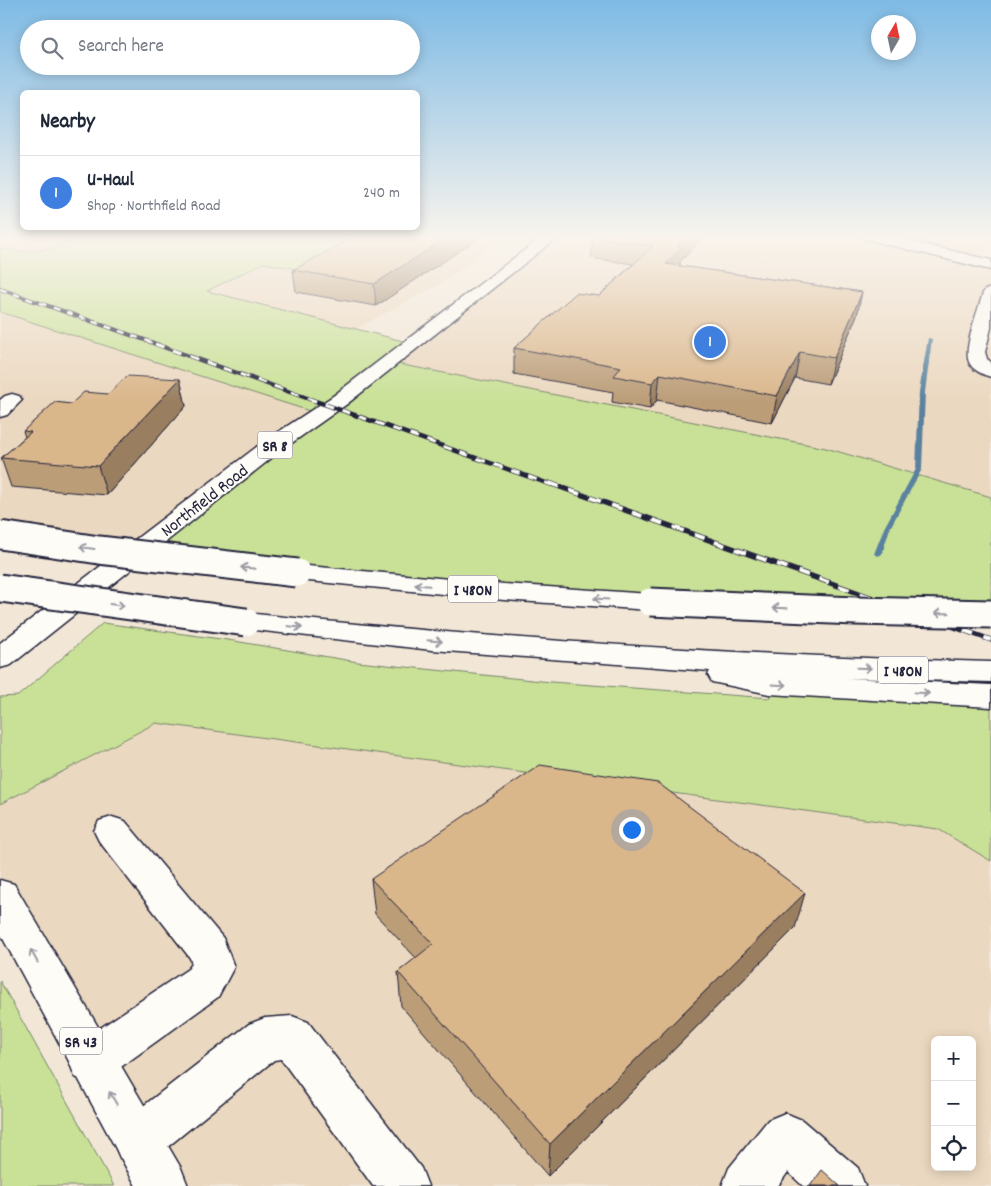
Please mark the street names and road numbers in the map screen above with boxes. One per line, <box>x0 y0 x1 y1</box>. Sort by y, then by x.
road number: SR 8 <box>258 432 292 458</box>
street label: Northfield Road <box>156 460 255 544</box>
road number: I 480N <box>448 576 498 602</box>
road number: I 480N <box>878 656 928 684</box>
road number: SR 43 <box>60 1028 102 1054</box>

